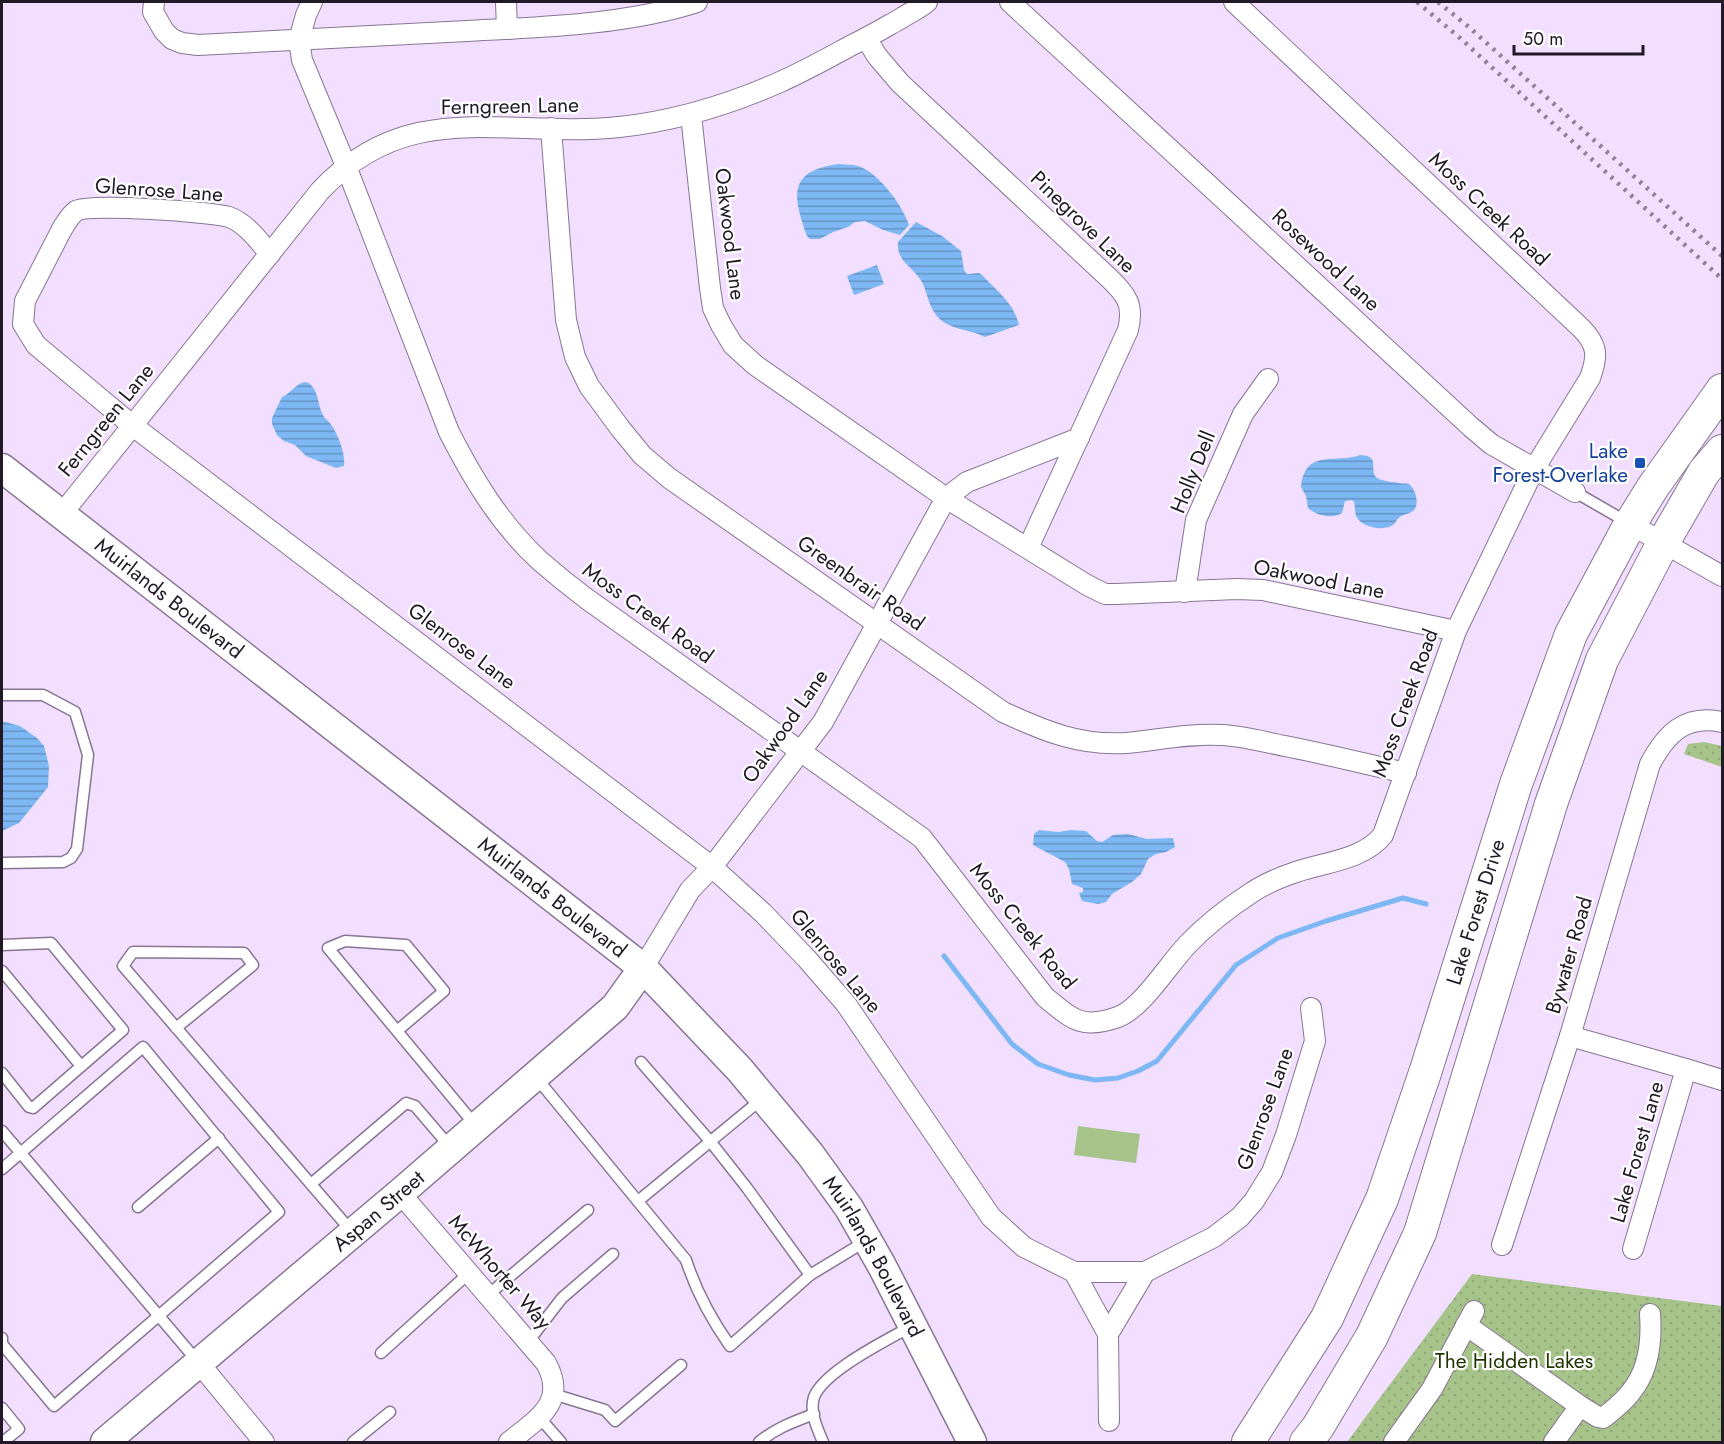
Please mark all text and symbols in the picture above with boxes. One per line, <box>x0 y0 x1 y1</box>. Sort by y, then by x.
scale bar <box>1514 18 1643 56</box>
text: 50 m <box>1523 26 1563 52</box>
street label: Ferngreen Lane <box>441 90 579 122</box>
street label: Moss Creek Road <box>1422 145 1556 273</box>
street label: Pinegrove Lane <box>1024 164 1143 280</box>
street label: Oakwood Lane <box>707 166 753 302</box>
street label: Glenrose Lane <box>94 171 224 209</box>
street label: Rosewood Lane <box>1265 202 1387 318</box>
street label: Ferngreen Lane <box>51 357 161 483</box>
street label: Holly Dell <box>1163 426 1223 518</box>
place label: Lake Forest-Overlake <box>1493 436 1628 490</box>
marker: Lake Forest-Overlake <box>1633 456 1647 470</box>
street label: Greenbrair Road <box>791 528 931 638</box>
street label: Muirlands Boulevard <box>88 531 250 666</box>
street label: Oakwood Lane <box>1251 552 1387 606</box>
street label: Moss Creek Road <box>576 555 720 671</box>
street label: Glenrose Lane <box>402 595 522 697</box>
street label: Moss Creek Road <box>1364 625 1446 781</box>
street label: Oakwood Lane <box>735 663 835 789</box>
street label: Muirlands Boulevard <box>472 830 633 965</box>
street label: Lake Forest Drive <box>1439 835 1513 989</box>
street label: Moss Creek Road <box>962 856 1084 996</box>
street label: Bywater Road <box>1538 893 1600 1017</box>
street label: Glenrose Lane <box>783 902 889 1020</box>
street label: Glenrose Lane <box>1229 1043 1301 1174</box>
street label: Lake Forest Lane <box>1602 1078 1672 1226</box>
street label: Aspan Street <box>326 1163 431 1259</box>
street label: Muirlands Boulevard <box>815 1170 931 1343</box>
street label: McWhorter Way <box>442 1208 559 1337</box>
park label: The Hidden Lakes <box>1435 1346 1593 1376</box>

